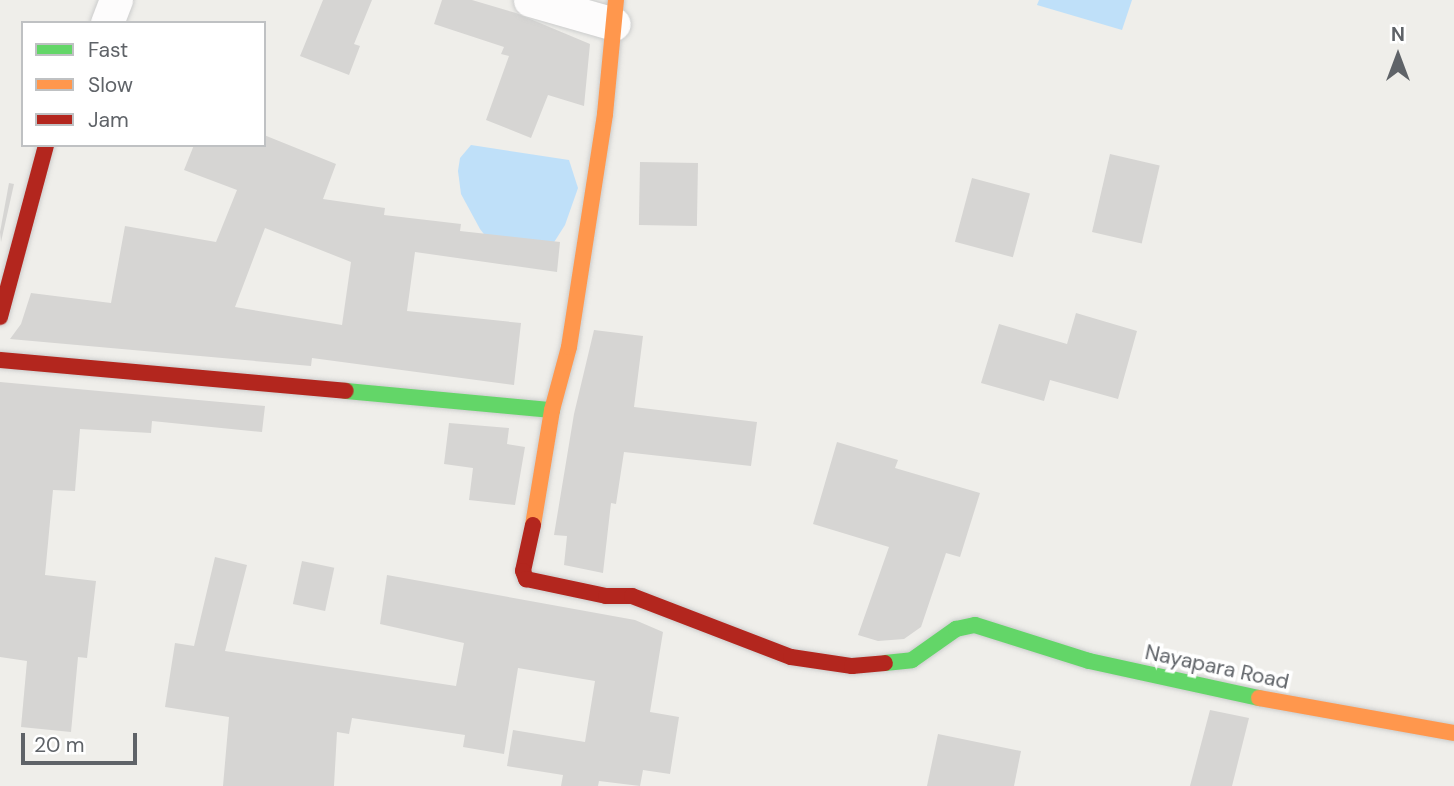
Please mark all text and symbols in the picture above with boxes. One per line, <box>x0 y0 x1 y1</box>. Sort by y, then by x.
legend <box>21 21 266 147</box>
north arrow <box>1363 21 1433 91</box>
text: N <box>1391 22 1405 47</box>
text: Fast <box>88 36 128 64</box>
text: Slow <box>88 71 133 99</box>
text: Jam <box>88 106 129 134</box>
street label: Nayapara Road <box>1143 639 1291 695</box>
scale bar <box>24 720 140 764</box>
text: 20 m <box>34 731 85 759</box>

